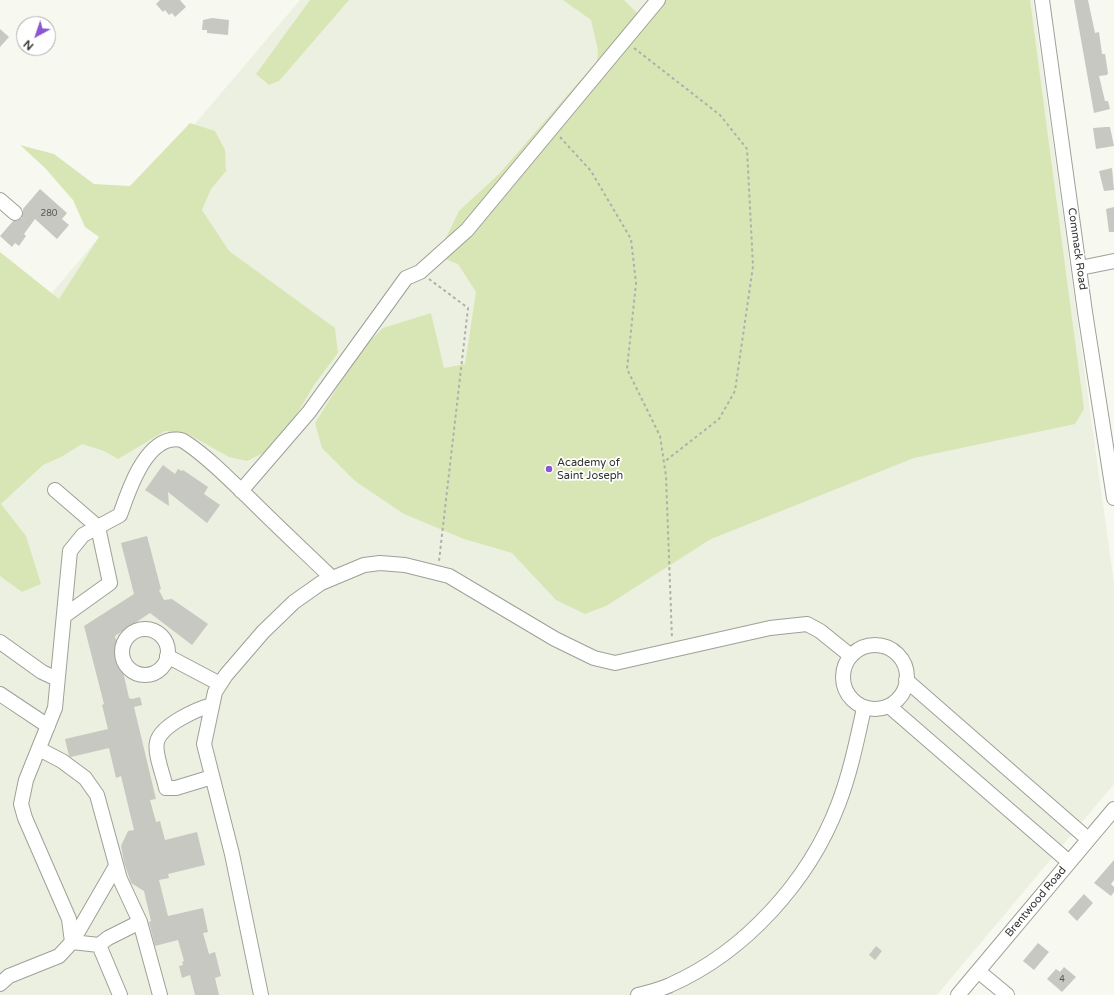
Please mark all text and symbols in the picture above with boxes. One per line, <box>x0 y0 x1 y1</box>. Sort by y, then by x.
north arrow <box>16 16 56 56</box>
text: N <box>21 37 36 53</box>
street label: Commack Road <box>1065 207 1089 291</box>
house number: 280 <box>41 209 57 219</box>
place label: Academy of Saint Joseph <box>557 456 623 482</box>
marker: Academy of Saint Joseph <box>544 464 554 474</box>
street label: Brentwood Road <box>1003 864 1069 940</box>
house number: 4 <box>1059 975 1065 985</box>

